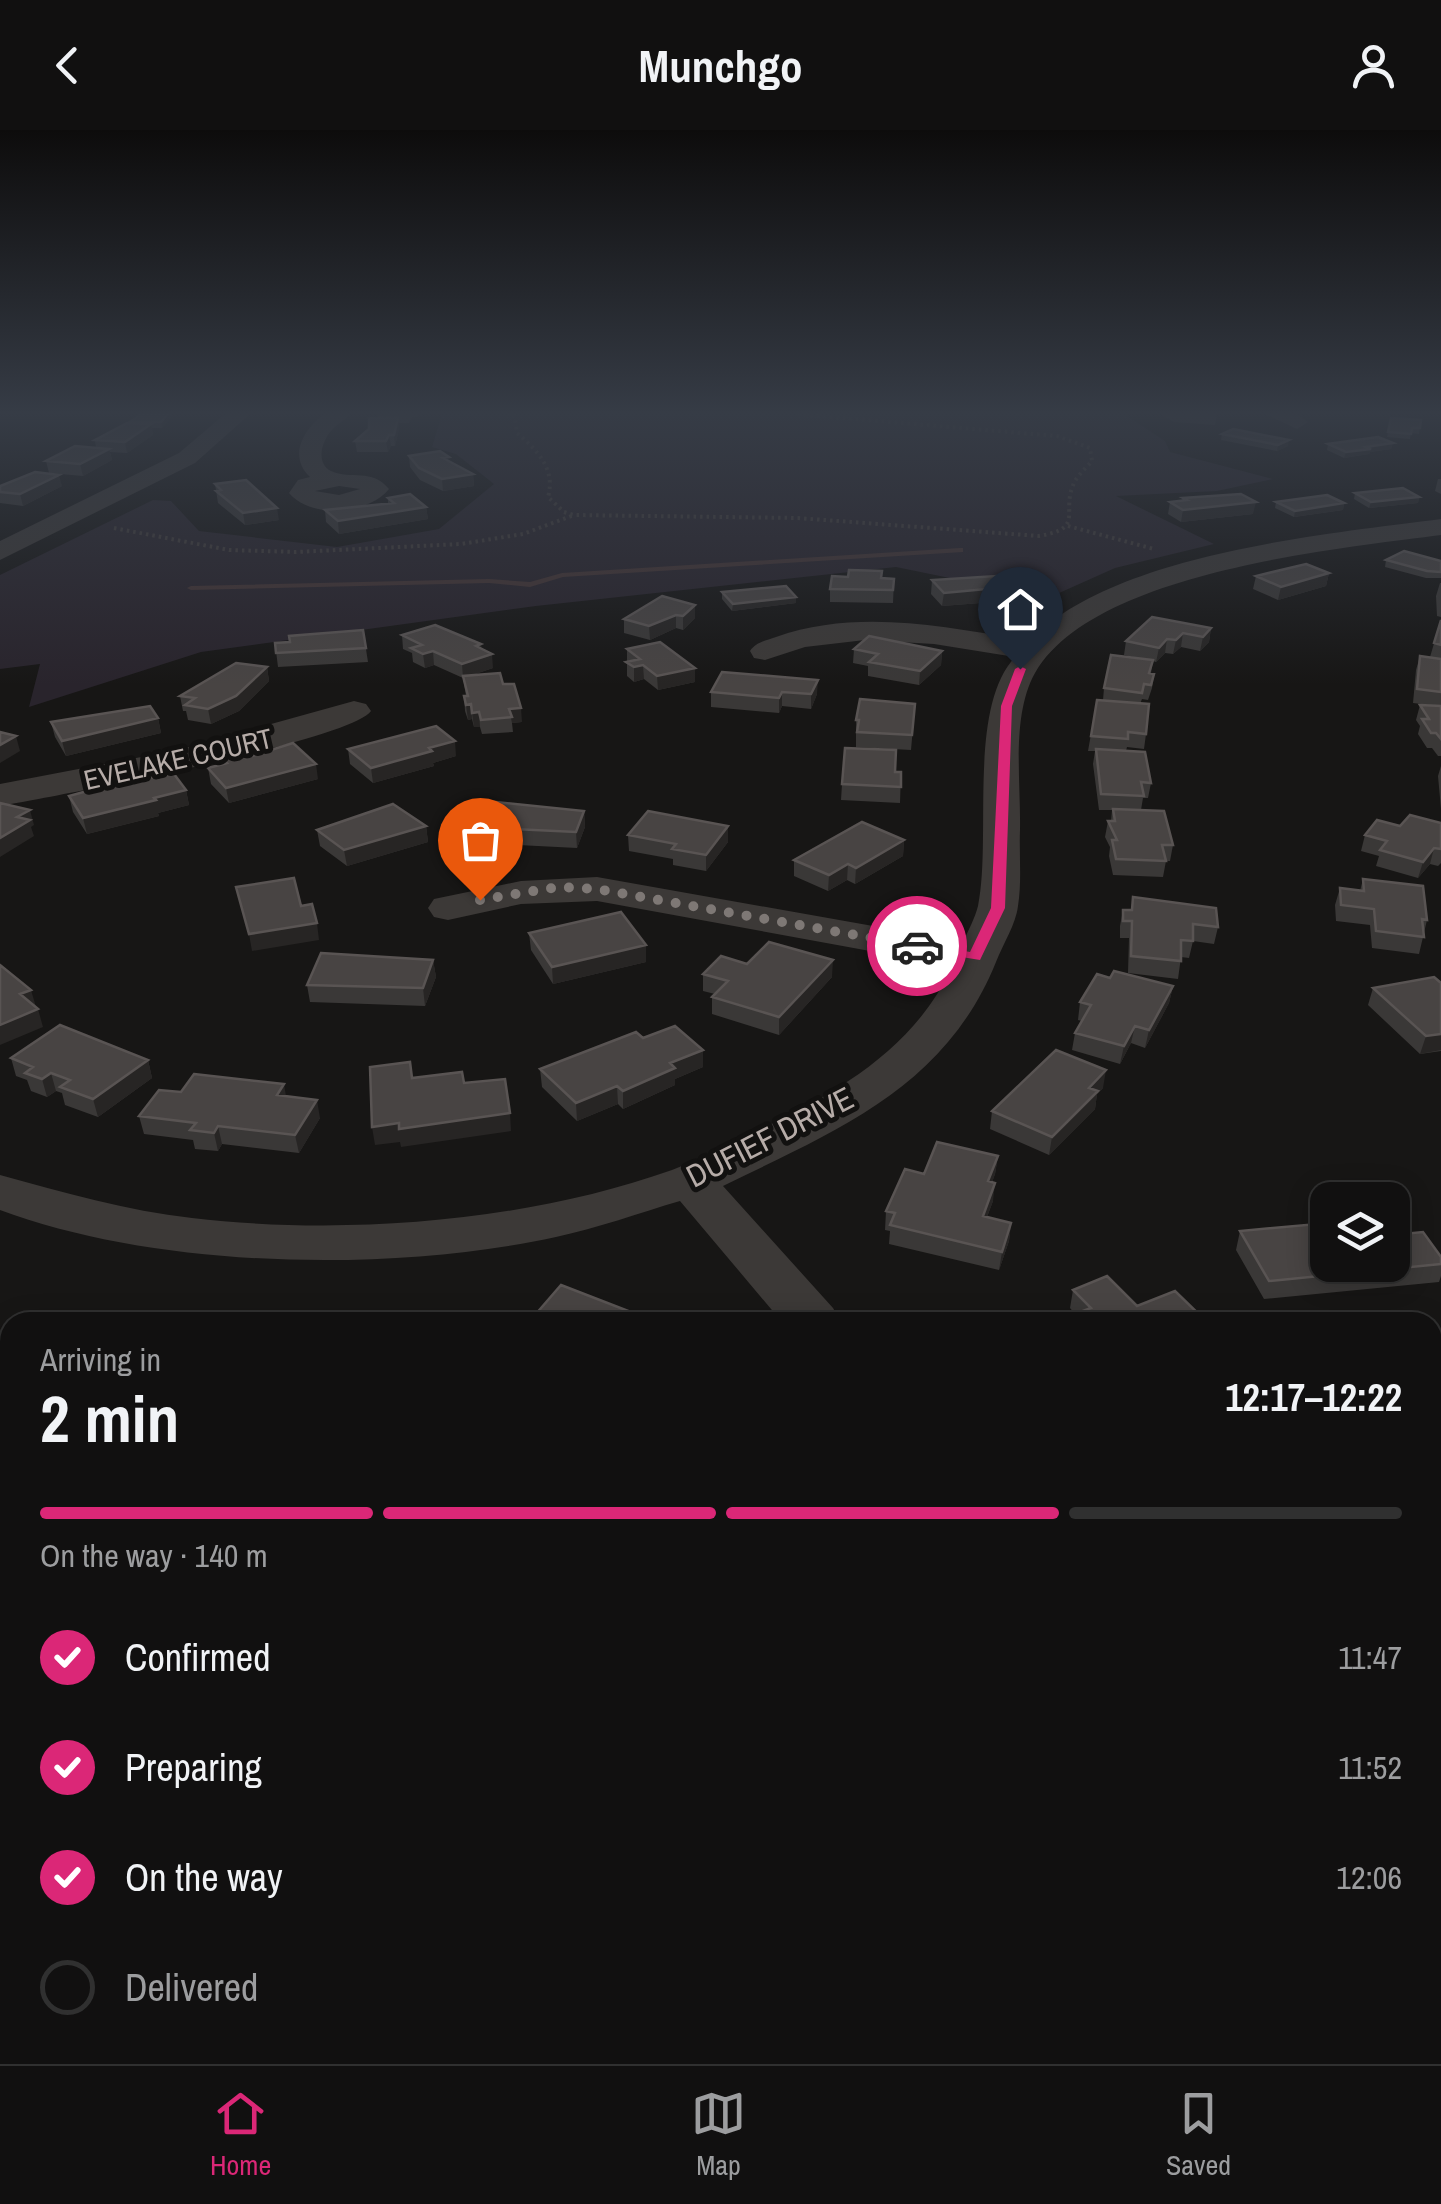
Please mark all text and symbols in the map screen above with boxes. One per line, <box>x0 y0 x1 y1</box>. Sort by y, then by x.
text: Munchgo <box>639 35 802 96</box>
icon: back <box>40 38 95 93</box>
icon: person <box>1346 38 1401 93</box>
pin <box>978 567 1063 670</box>
icon: home <box>993 582 1048 637</box>
street label: EVELAKE COURT <box>80 719 276 799</box>
pin <box>438 798 523 901</box>
icon: bag <box>453 813 508 868</box>
courier <box>867 896 967 996</box>
icon: car <box>890 919 945 974</box>
street label: DUFIEF DRIVE <box>679 1076 861 1197</box>
map controls <box>1310 1182 1410 1282</box>
button: layers <box>1310 1182 1410 1282</box>
text: Arriving in <box>40 1338 161 1381</box>
text: 12:17–12:22 <box>1225 1372 1402 1423</box>
text: 2 min <box>40 1375 179 1462</box>
text: On the way · 140 m <box>40 1534 268 1577</box>
icon: check <box>40 1630 95 1685</box>
text: Confirmed <box>125 1632 270 1683</box>
text: 11:47 <box>1338 1636 1402 1679</box>
icon: check <box>40 1740 95 1795</box>
text: Preparing <box>125 1742 262 1793</box>
text: 11:52 <box>1338 1746 1402 1789</box>
icon: check <box>40 1850 95 1905</box>
text: On the way <box>125 1852 283 1903</box>
text: 12:06 <box>1336 1856 1402 1899</box>
text: Delivered <box>125 1962 258 2013</box>
tab: Home <box>210 2086 271 2184</box>
tab: Map <box>691 2086 746 2184</box>
tab: Saved <box>1166 2086 1231 2184</box>

